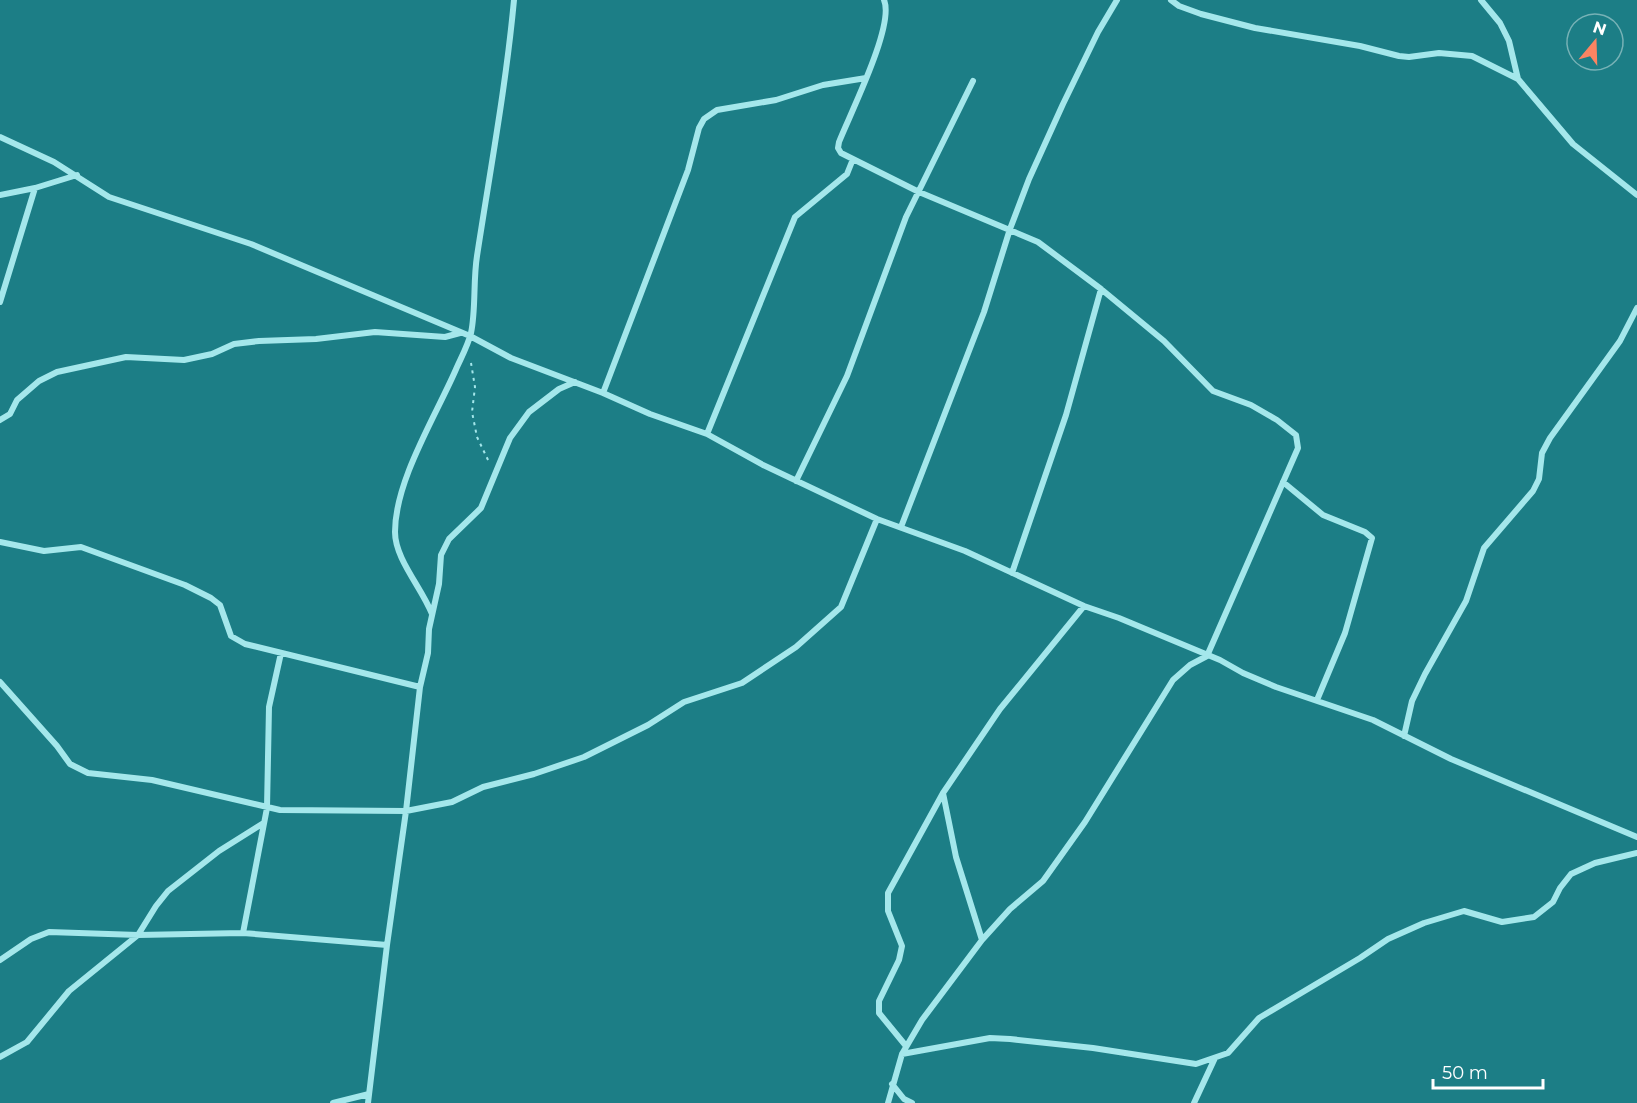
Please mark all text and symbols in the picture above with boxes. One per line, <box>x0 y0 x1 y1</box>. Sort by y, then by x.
north arrow <box>1565 12 1625 72</box>
text: N <box>1591 17 1609 39</box>
scale bar <box>1433 1052 1542 1090</box>
text: 50 m <box>1442 1062 1488 1084</box>

